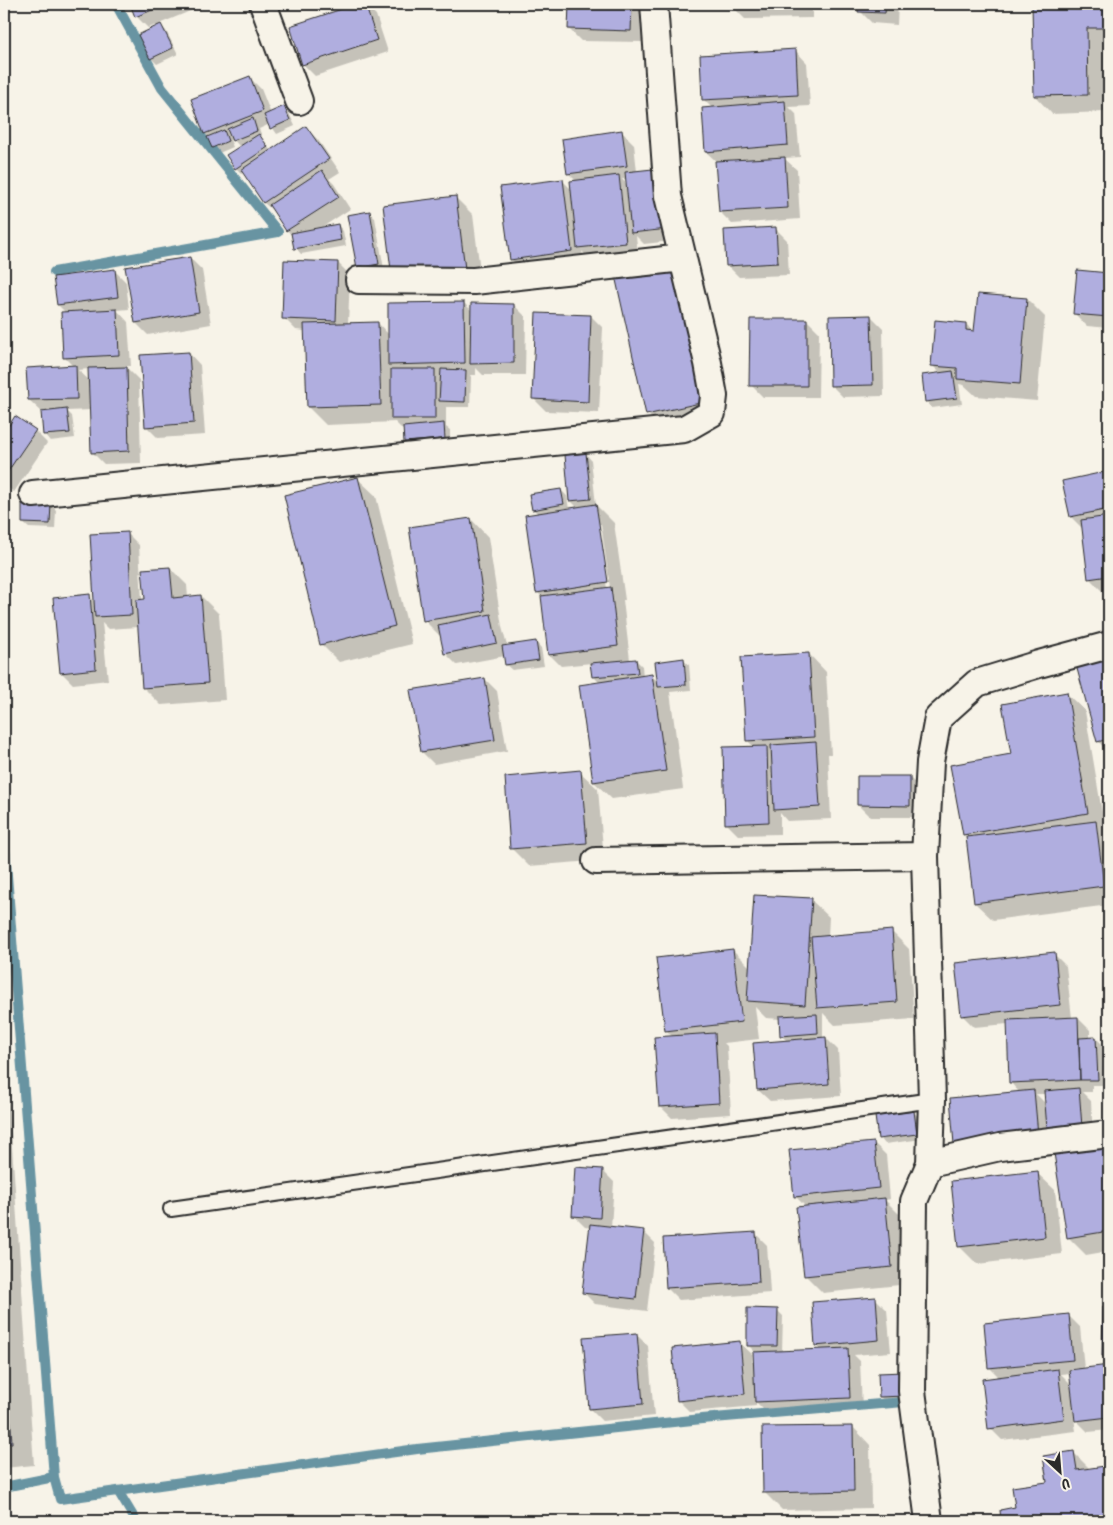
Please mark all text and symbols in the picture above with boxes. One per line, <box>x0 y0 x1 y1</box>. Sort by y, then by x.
north arrow <box>1036 1448 1086 1498</box>
text: U <box>1056 1471 1074 1495</box>

